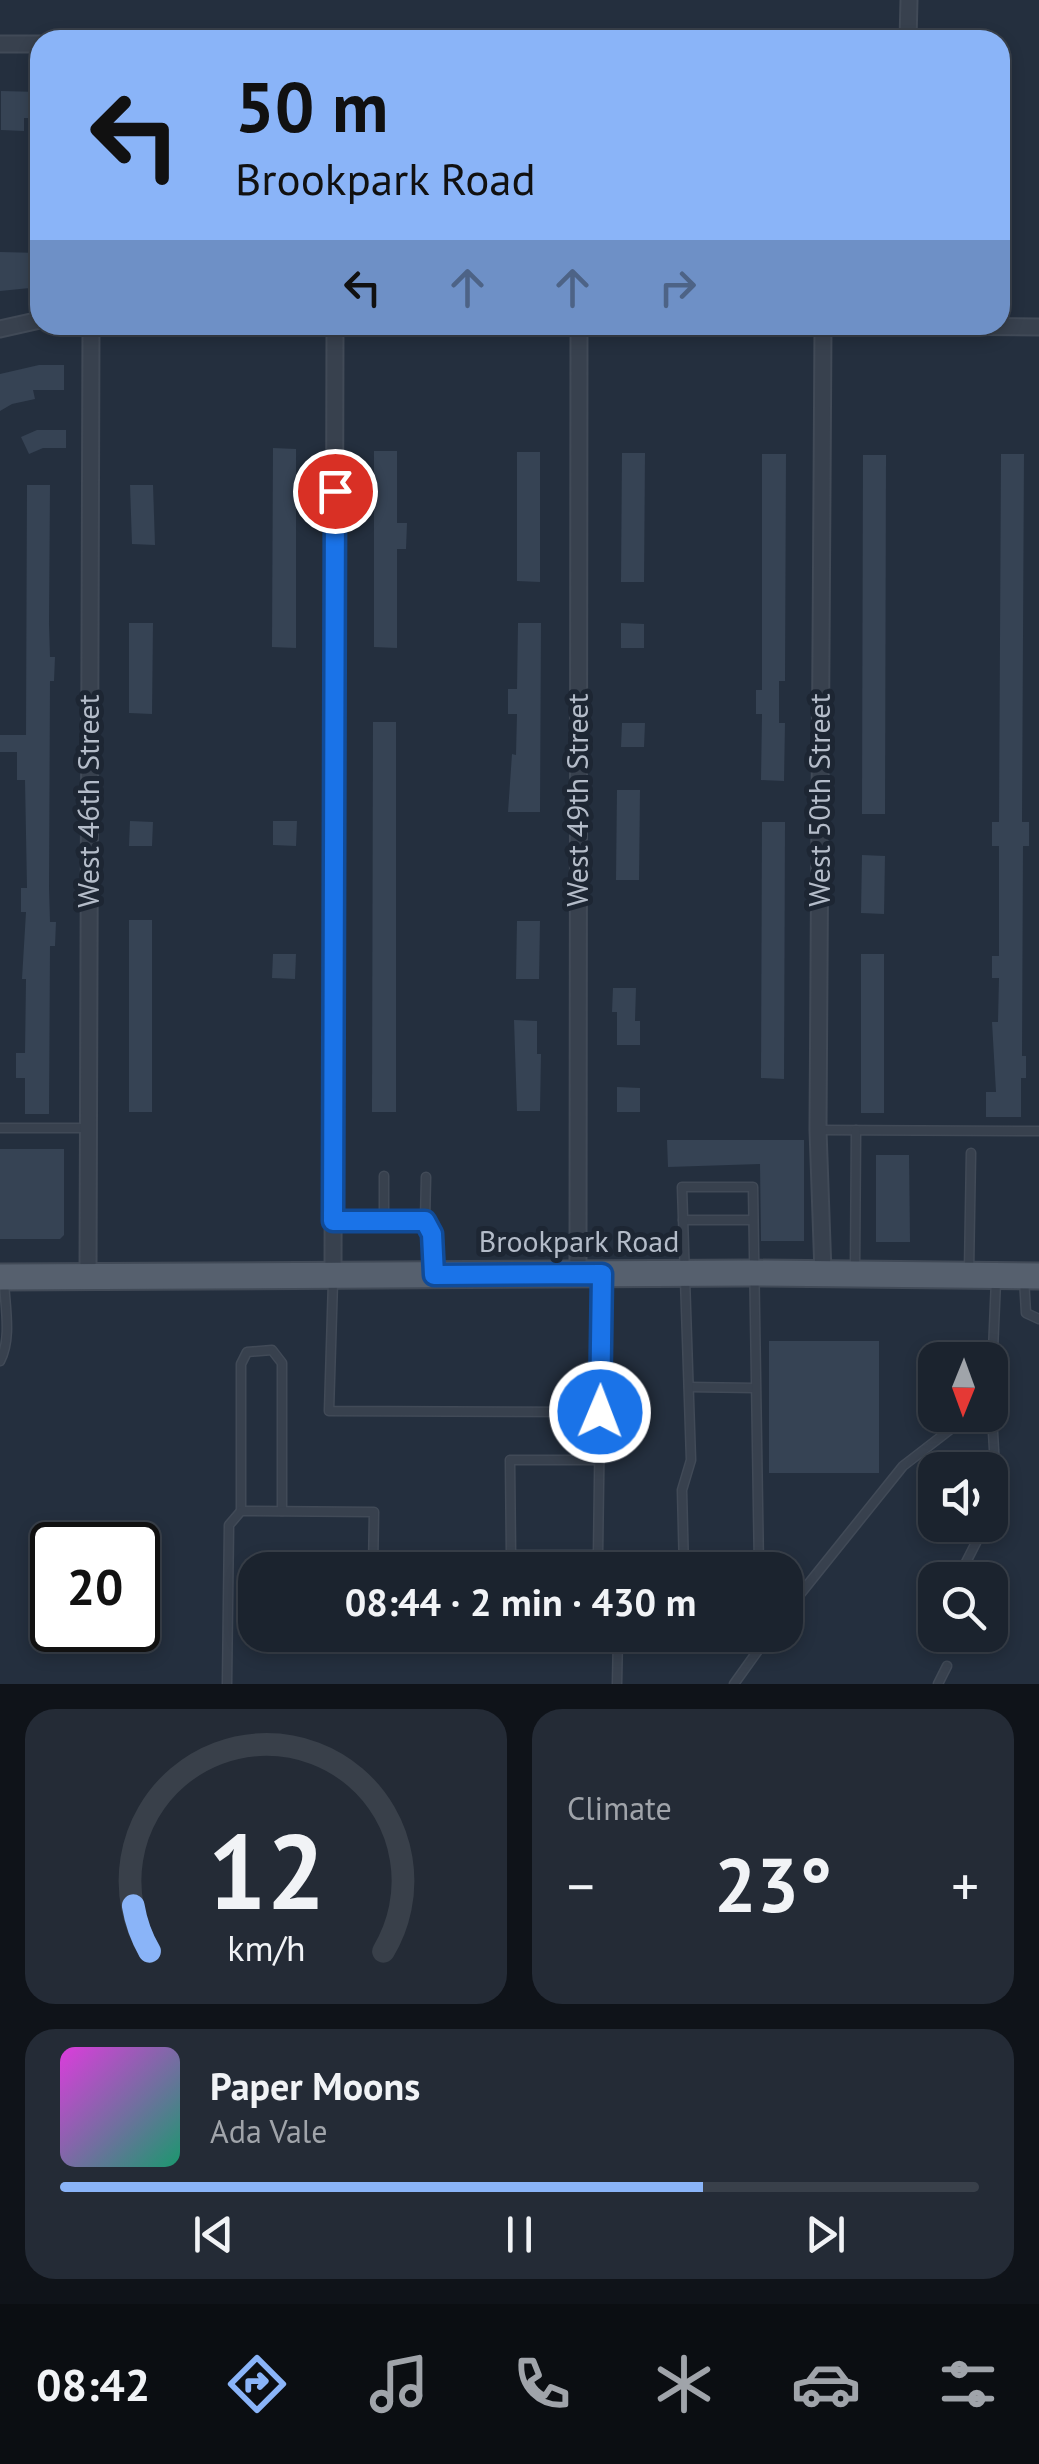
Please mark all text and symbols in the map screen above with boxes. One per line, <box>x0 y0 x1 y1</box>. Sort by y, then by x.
text: 50 m <box>235 61 388 151</box>
icon: left <box>70 70 200 200</box>
text: Brookpark Road <box>235 149 536 207</box>
icon: left <box>335 260 390 315</box>
icon: ahead <box>440 260 495 315</box>
icon: ahead <box>545 260 600 315</box>
icon: right <box>650 260 705 315</box>
pin <box>293 449 378 534</box>
icon: arrive <box>308 464 363 519</box>
street label: West 49th Street <box>557 693 596 907</box>
street label: West 50th Street <box>799 693 838 907</box>
street label: West 46th Street <box>68 694 107 908</box>
street label: Brookpark Road <box>479 1221 679 1260</box>
north arrow <box>918 1342 1008 1432</box>
map controls <box>918 1342 1008 1652</box>
position arrow <box>548 1360 652 1464</box>
button: sound <box>918 1452 1008 1542</box>
speed limit sign: 20 <box>30 1522 160 1652</box>
button: search <box>918 1562 1008 1652</box>
text: 08:44 · 2 min · 430 m <box>345 1577 696 1626</box>
text: Climate <box>567 1787 672 1829</box>
text: 12 <box>207 1803 325 1938</box>
text: 23° <box>714 1836 832 1933</box>
text: − <box>567 1850 595 1921</box>
text: + <box>951 1850 979 1921</box>
text: km/h <box>227 1925 305 1971</box>
text: Paper Moons <box>210 2061 420 2110</box>
text: Ada Vale <box>210 2110 327 2152</box>
icon: previous <box>186 2207 241 2262</box>
icon: pause <box>492 2207 547 2262</box>
icon: next <box>798 2207 853 2262</box>
icon: directions <box>222 2349 292 2419</box>
icon: music <box>364 2349 434 2419</box>
icon: phone <box>507 2349 577 2419</box>
icon: climate <box>649 2349 719 2419</box>
icon: car <box>791 2349 861 2419</box>
icon: filters <box>933 2349 1003 2419</box>
text: 08:42 <box>36 2355 150 2413</box>

